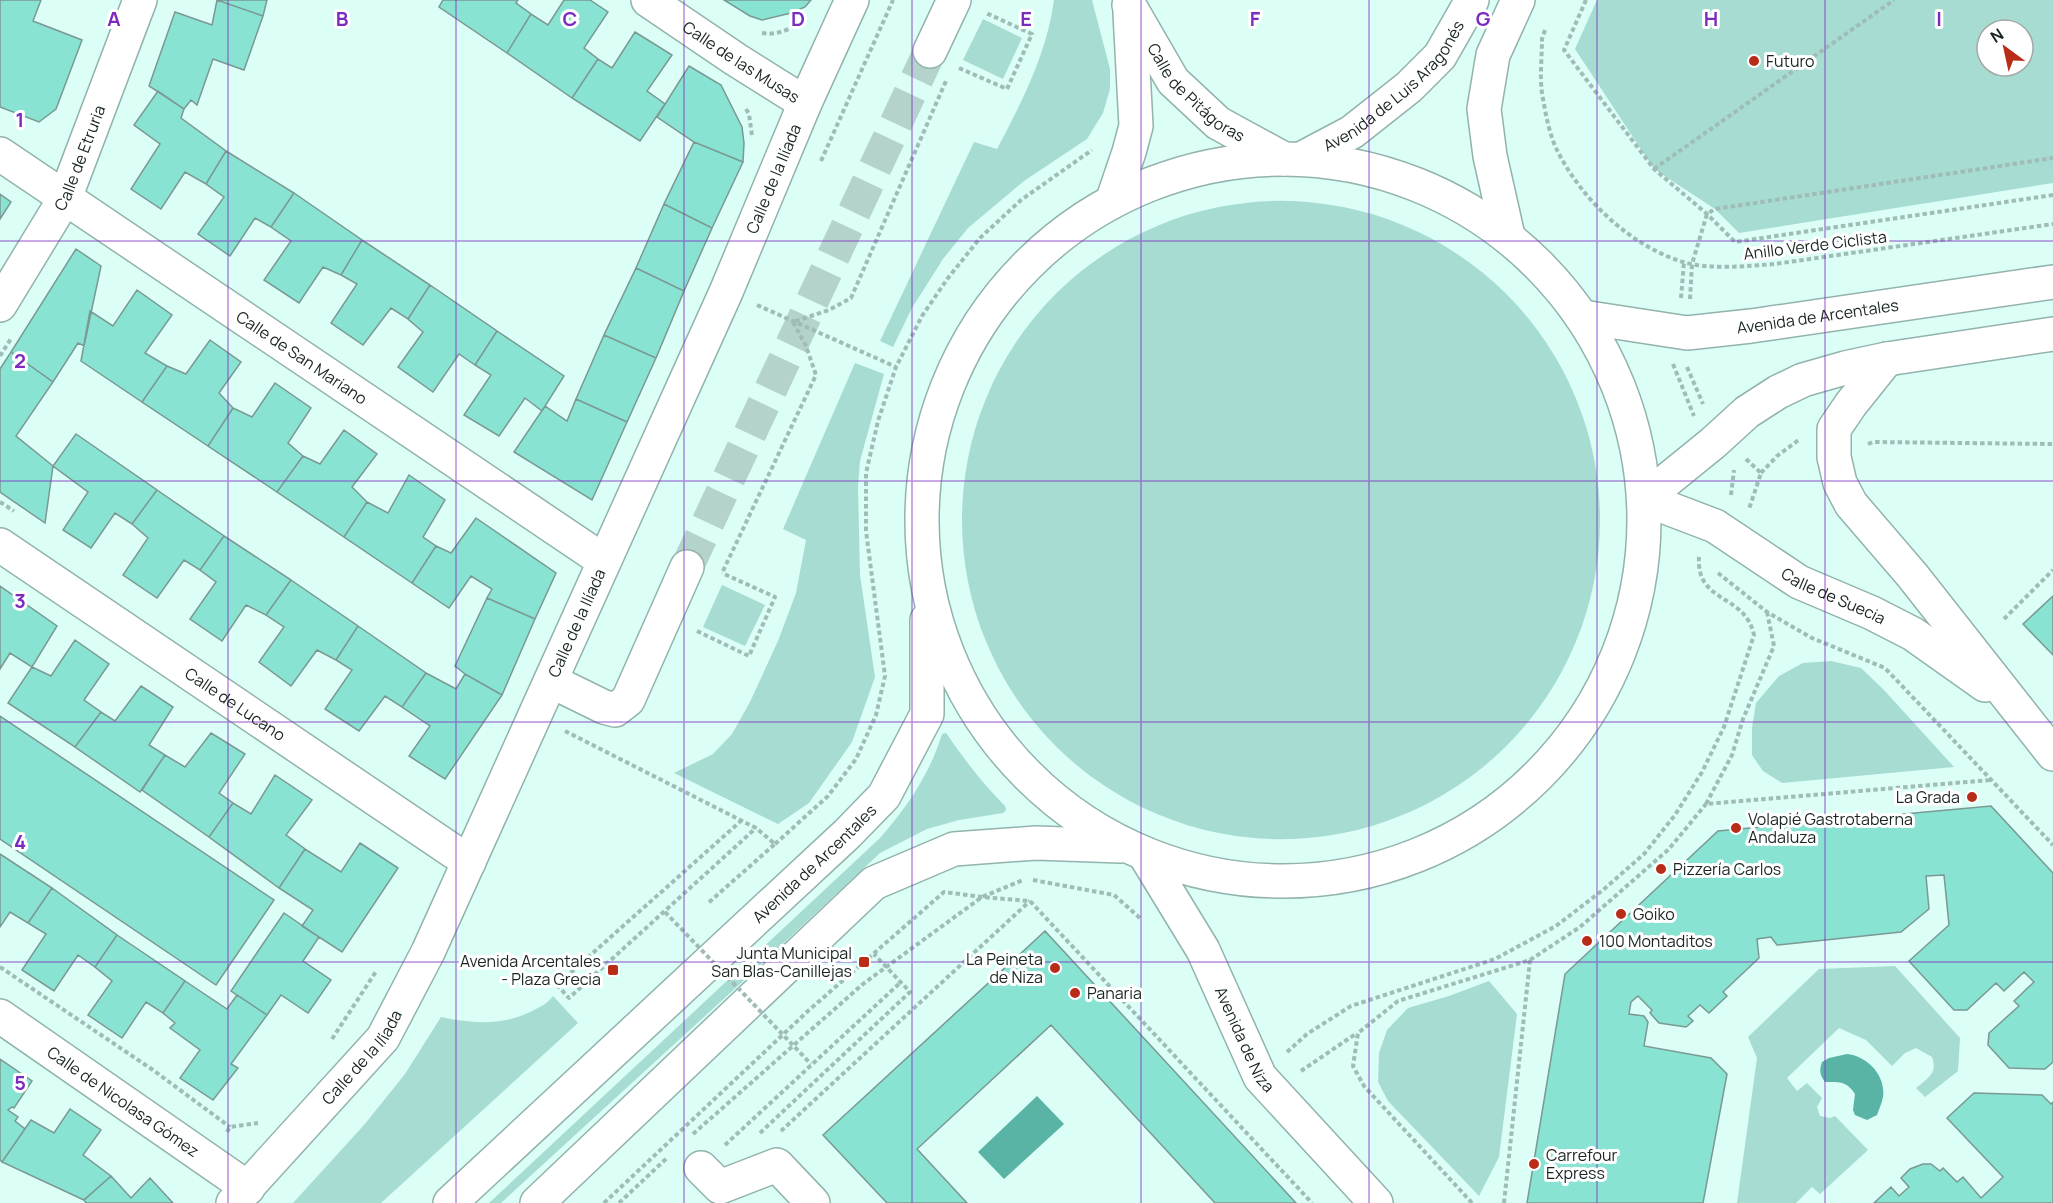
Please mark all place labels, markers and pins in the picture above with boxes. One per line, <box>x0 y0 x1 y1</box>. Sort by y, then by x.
place label: Futuro <box>1766 50 1815 72</box>
marker: Futuro <box>1747 54 1761 68</box>
place label: La Grada <box>1896 786 1960 808</box>
marker: La Grada <box>1965 790 1979 804</box>
place label: Volapié Gastrotaberna Andaluza <box>1748 808 1913 848</box>
marker: Volapié Gastrotaberna Andaluza <box>1729 821 1743 835</box>
place label: Pizzería Carlos <box>1673 858 1781 880</box>
marker: Pizzería Carlos <box>1654 862 1668 876</box>
place label: Goiko <box>1633 903 1675 925</box>
marker: Goiko <box>1614 907 1628 921</box>
place label: 100 Montaditos <box>1599 930 1713 952</box>
marker: 100 Montaditos <box>1580 934 1594 948</box>
place label: Junta Municipal San Blas-Canillejas <box>711 942 852 982</box>
place label: La Peineta de Niza <box>966 948 1043 988</box>
place label: Avenida Arcentales - Plaza Grecia <box>460 950 601 990</box>
marker: Junta Municipal San Blas-Canillejas <box>857 955 871 969</box>
marker: La Peineta de Niza <box>1048 961 1062 975</box>
marker: Avenida Arcentales - Plaza Grecia <box>606 963 620 977</box>
place label: Panaria <box>1087 982 1142 1004</box>
marker: Panaria <box>1068 986 1082 1000</box>
place label: Carrefour Express <box>1546 1144 1617 1184</box>
marker: Carrefour Express <box>1527 1157 1541 1171</box>

